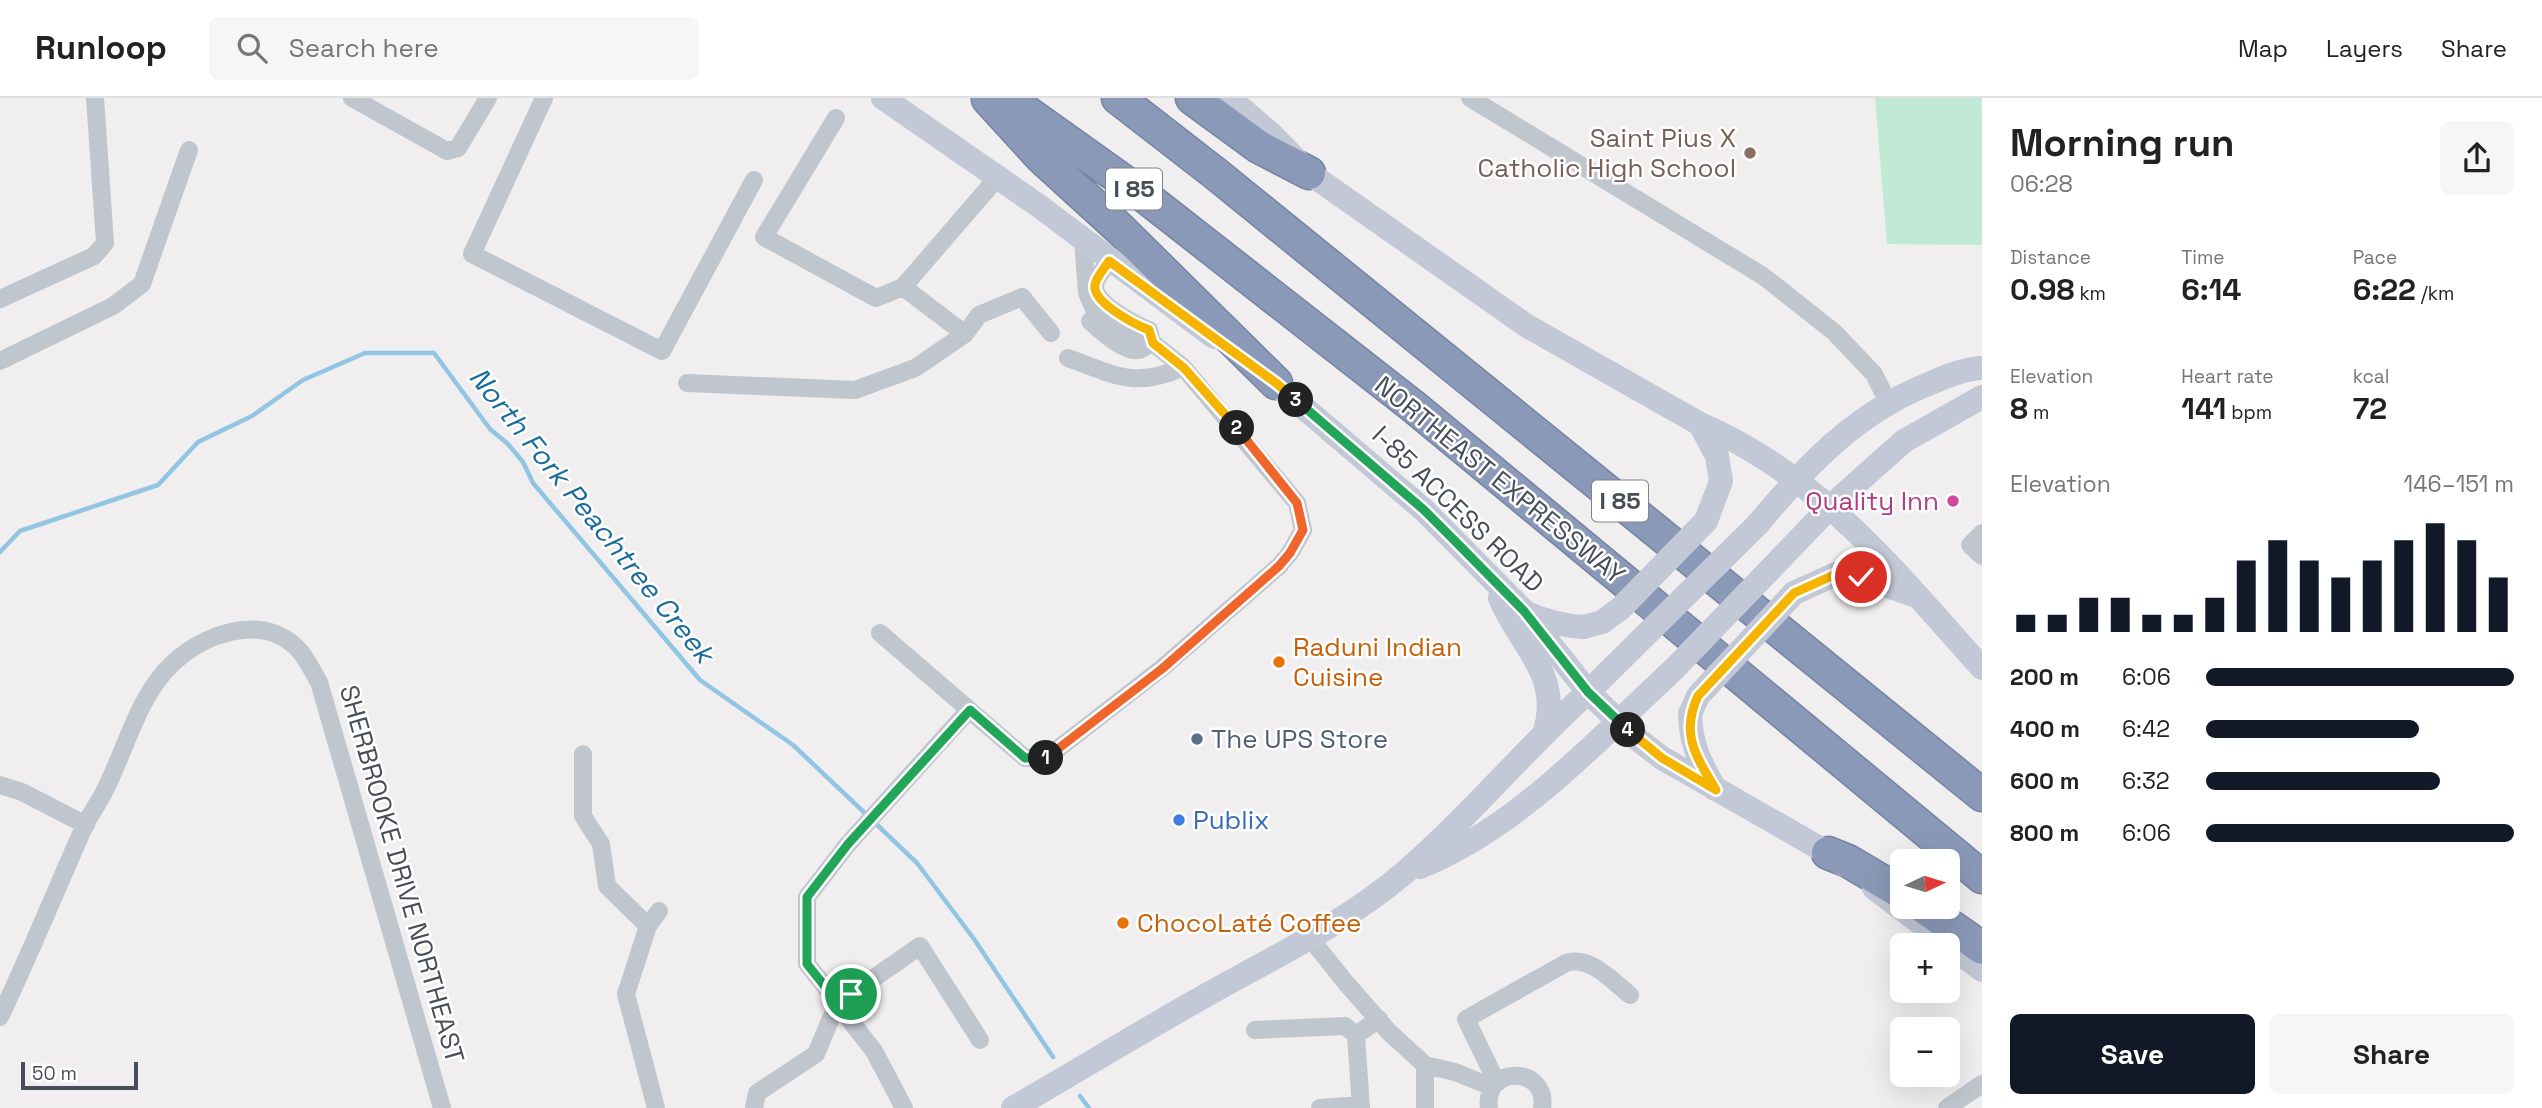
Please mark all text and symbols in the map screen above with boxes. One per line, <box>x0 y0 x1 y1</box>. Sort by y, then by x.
search box <box>209 17 699 80</box>
text: Runloop <box>35 27 167 69</box>
icon: search <box>233 29 271 67</box>
text: Search here <box>289 31 439 65</box>
text: Map <box>2238 33 2288 64</box>
text: Layers <box>2326 33 2403 64</box>
text: Share <box>2441 33 2507 64</box>
text: Morning run <box>2010 119 2235 167</box>
place label: Saint Pius X Catholic High School <box>1478 121 1736 185</box>
button: share <box>2440 121 2514 195</box>
marker: Saint Pius X Catholic High School <box>1742 145 1758 161</box>
road number: I 85 <box>1106 168 1162 210</box>
text: 06:28 <box>2010 169 2073 199</box>
text: Distance <box>2010 245 2091 270</box>
text: Time <box>2181 245 2225 270</box>
text: Pace <box>2353 245 2397 270</box>
text: 0.98 <box>2010 270 2075 309</box>
text: 6:14 <box>2181 270 2241 309</box>
text: 6:22 <box>2353 270 2416 309</box>
text: km <box>2075 281 2106 306</box>
text: /km <box>2416 281 2454 306</box>
water label: North Fork Peachtree Creek <box>461 360 724 673</box>
text: Elevation <box>2010 364 2093 389</box>
text: Heart rate <box>2181 364 2274 389</box>
text: kcal <box>2353 364 2389 389</box>
street label: NORTHEAST EXPRESSWAY <box>1368 368 1632 592</box>
pin: 3 <box>1278 382 1314 418</box>
text: 3 <box>1290 387 1301 412</box>
text: 8 <box>2010 389 2028 428</box>
text: 141 <box>2181 389 2226 428</box>
text: 72 <box>2353 389 2387 428</box>
text: m <box>2028 400 2049 425</box>
text: bpm <box>2226 400 2272 425</box>
pin: 2 <box>1220 410 1254 446</box>
text: 2 <box>1231 415 1242 440</box>
street label: I-85 ACCESS ROAD <box>1365 418 1551 600</box>
text: Elevation <box>2010 469 2111 499</box>
text: 146–151 m <box>2404 469 2514 499</box>
road number: I 85 <box>1592 480 1648 522</box>
place label: Quality Inn <box>1805 484 1939 518</box>
marker: Quality Inn <box>1945 493 1961 509</box>
pin <box>1831 547 1891 607</box>
icon: check <box>1842 558 1880 596</box>
place label: Raduni Indian Cuisine <box>1293 630 1462 694</box>
marker: Raduni Indian Cuisine <box>1271 654 1287 670</box>
text: 200 m <box>2010 662 2079 692</box>
text: 6:06 <box>2122 662 2171 692</box>
street label: SHERBROOKE DRIVE NORTHEAST <box>332 681 472 1067</box>
pin: 4 <box>1610 712 1646 748</box>
text: 400 m <box>2010 714 2080 744</box>
text: 6:42 <box>2122 714 2170 744</box>
text: 4 <box>1621 717 1634 742</box>
place label: The UPS Store <box>1211 722 1388 756</box>
marker: The UPS Store <box>1189 731 1205 747</box>
pin: 1 <box>1028 740 1064 776</box>
text: 1 <box>1041 745 1050 770</box>
text: 600 m <box>2010 766 2080 796</box>
text: 6:32 <box>2122 766 2170 796</box>
place label: Publix <box>1193 803 1269 837</box>
marker: Publix <box>1171 812 1187 828</box>
text: 800 m <box>2010 818 2079 848</box>
text: 6:06 <box>2122 818 2171 848</box>
north arrow <box>1890 849 1960 919</box>
map controls <box>1890 849 1960 1087</box>
place label: ChocoLaté Coffee <box>1137 906 1361 940</box>
marker: ChocoLaté Coffee <box>1115 915 1131 931</box>
button: + <box>1890 933 1960 1003</box>
pin <box>821 964 881 1024</box>
icon: arrive <box>832 975 870 1013</box>
button: Save <box>2010 1014 2255 1094</box>
button: Share <box>2269 1014 2514 1094</box>
button: − <box>1890 1017 1960 1087</box>
scale bar <box>21 1059 138 1091</box>
text: 50 m <box>32 1061 77 1086</box>

